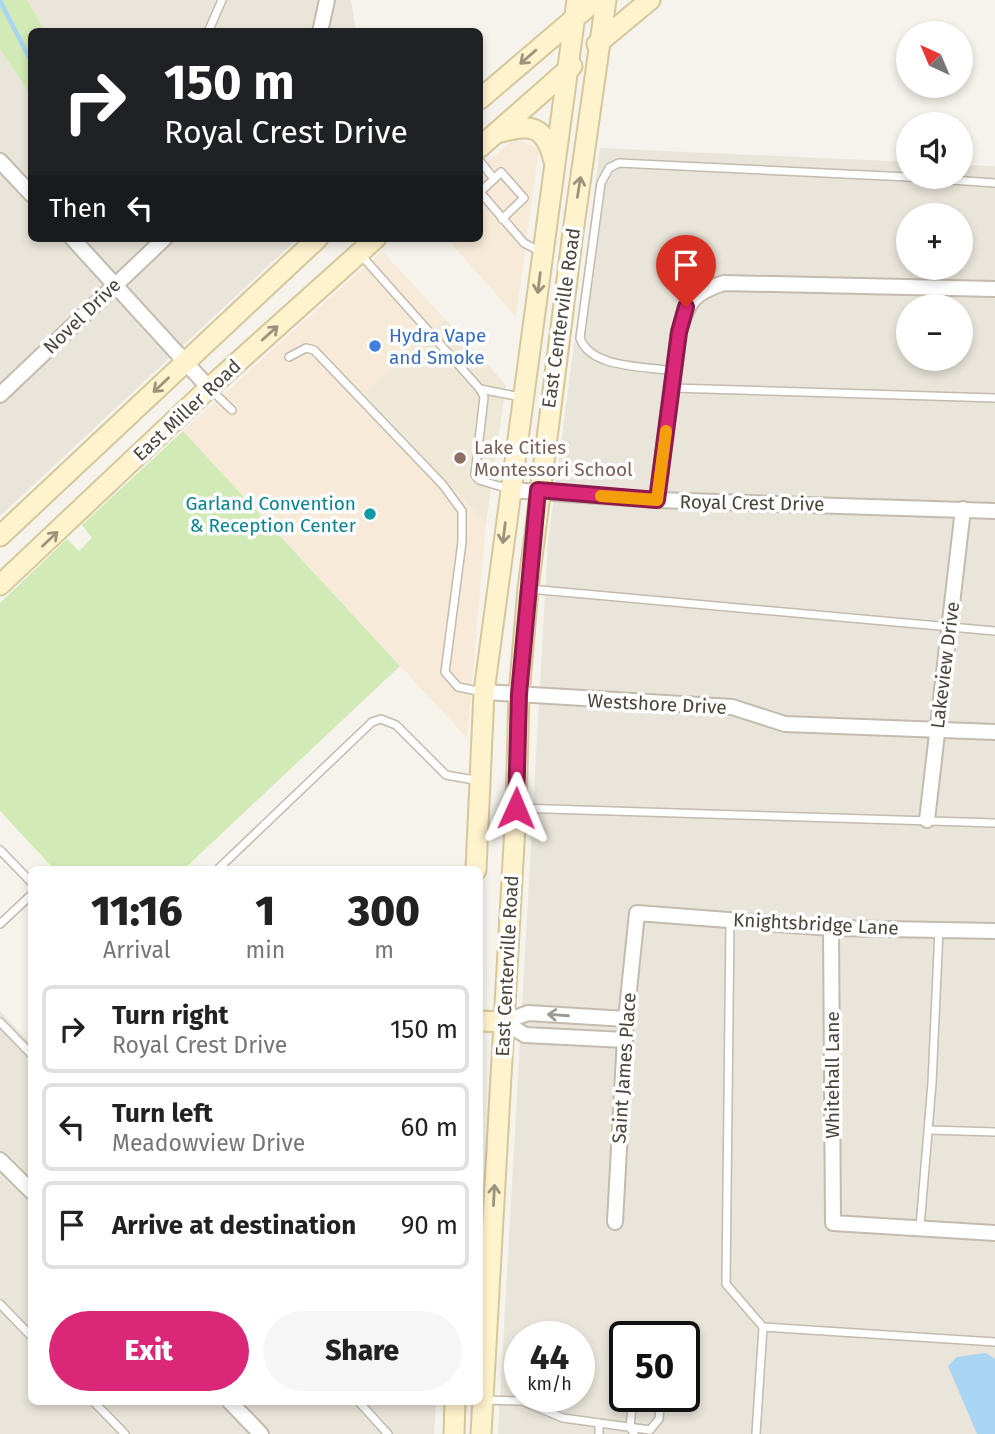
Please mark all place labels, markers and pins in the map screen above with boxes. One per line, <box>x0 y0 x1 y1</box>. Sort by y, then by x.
pin <box>656 235 716 307</box>
place label: Hydra Vape and Smoke <box>389 324 486 369</box>
marker: Hydra Vape and Smoke <box>367 338 383 354</box>
place label: Lake Cities Montessori School <box>474 436 633 481</box>
marker: Lake Cities Montessori School <box>452 450 468 466</box>
place label: Garland Convention & Reception Center <box>185 492 357 537</box>
marker: Garland Convention & Reception Center <box>362 506 378 522</box>

